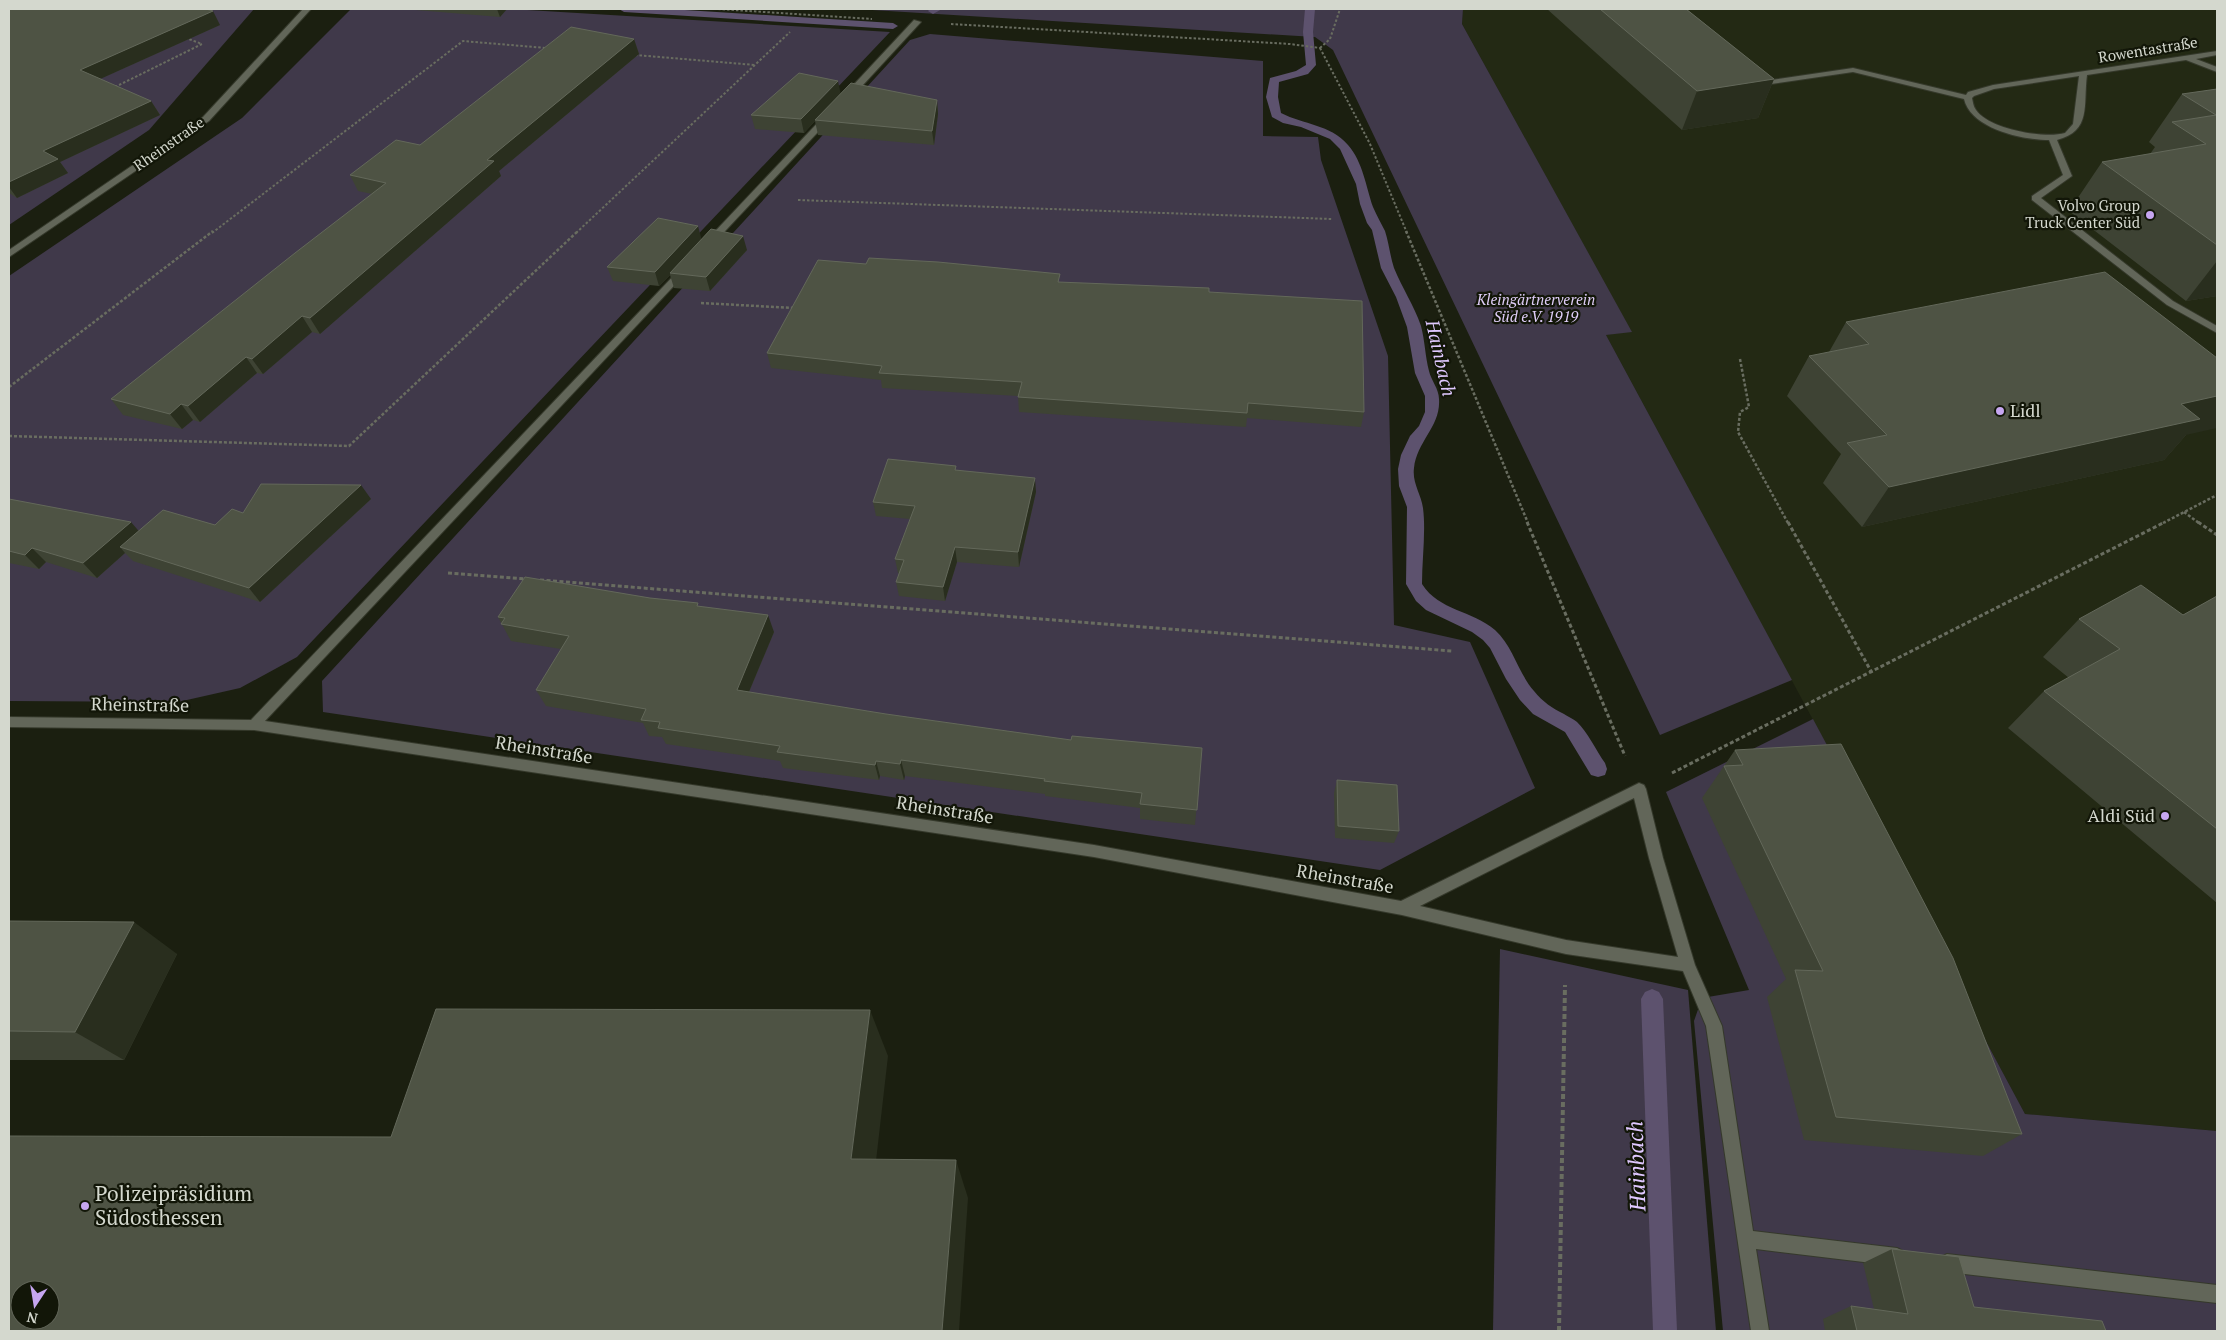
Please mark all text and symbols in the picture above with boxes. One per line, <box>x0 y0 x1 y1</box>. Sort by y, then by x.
street label: Rowentastraße <box>2097 31 2199 67</box>
street label: Rheinstraße <box>129 112 208 175</box>
place label: Volvo Group Truck Center Süd <box>2025 195 2140 232</box>
marker: Volvo Group Truck Center Süd <box>2144 209 2156 221</box>
park label: Kleingärtnerverein Süd e.V. 1919 <box>1476 289 1595 326</box>
water label: Hainbach <box>1420 316 1462 399</box>
place label: Lidl <box>2010 398 2041 422</box>
marker: Lidl <box>1994 405 2006 417</box>
street label: Rheinstraße <box>91 691 189 717</box>
street label: Rheinstraße <box>494 729 595 769</box>
street label: Rheinstraße <box>895 789 996 829</box>
place label: Aldi Süd <box>2088 803 2155 827</box>
marker: Aldi Süd <box>2159 810 2171 822</box>
street label: Rheinstraße <box>1295 858 1396 898</box>
water label: Hainbach <box>1619 1120 1652 1213</box>
place label: Polizeipräsidium Südosthessen <box>95 1179 252 1231</box>
marker: Polizeipräsidium Südosthessen <box>79 1200 91 1212</box>
north arrow <box>10 1280 60 1330</box>
text: N <box>25 1308 39 1329</box>

